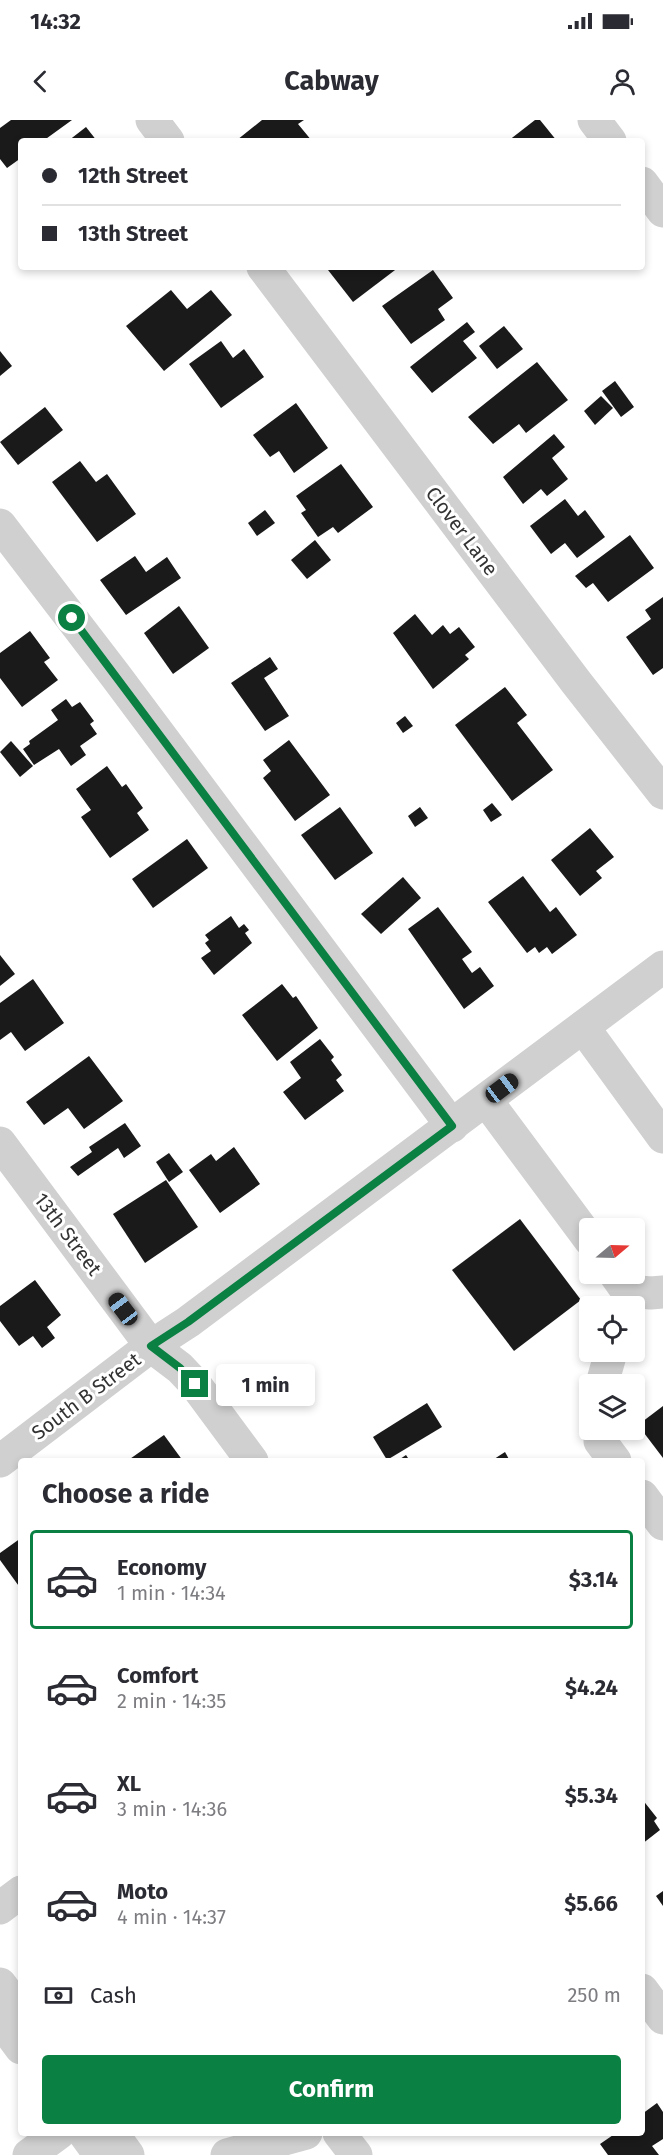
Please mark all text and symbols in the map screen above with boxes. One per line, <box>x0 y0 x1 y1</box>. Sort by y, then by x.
text: 14:32 <box>30 8 81 35</box>
icon: back <box>24 65 57 98</box>
text: Cabway <box>284 65 379 97</box>
icon: person <box>606 65 639 98</box>
text: 12th Street <box>78 162 188 189</box>
text: 13th Street <box>78 220 188 247</box>
street label: Clover Lane <box>421 482 503 580</box>
route start <box>58 604 85 631</box>
car <box>482 1070 522 1106</box>
street label: 13th Street <box>29 1188 107 1281</box>
north arrow <box>579 1218 645 1284</box>
map controls <box>579 1218 645 1440</box>
car <box>105 1289 141 1329</box>
button: locate <box>579 1296 645 1362</box>
street label: South B Street <box>27 1347 146 1445</box>
callout: 1 min <box>216 1363 315 1405</box>
route end <box>181 1370 208 1397</box>
text: 1 min <box>241 1373 290 1397</box>
button: layers <box>579 1374 645 1440</box>
text: Choose a ride <box>42 1478 209 1510</box>
icon: car <box>45 1553 99 1607</box>
text: Economy <box>117 1554 206 1581</box>
text: $3.14 <box>569 1566 618 1593</box>
text: 1 min · 14:34 <box>117 1581 226 1605</box>
icon: car <box>45 1661 99 1715</box>
text: Comfort <box>117 1662 198 1689</box>
text: $4.24 <box>565 1674 618 1701</box>
text: 2 min · 14:35 <box>117 1689 226 1713</box>
icon: car <box>45 1769 99 1823</box>
text: XL <box>117 1770 141 1797</box>
text: $5.34 <box>565 1782 618 1809</box>
text: 3 min · 14:36 <box>117 1797 227 1821</box>
icon: car <box>45 1877 99 1931</box>
text: Moto <box>117 1878 168 1905</box>
text: $5.66 <box>564 1890 618 1917</box>
text: 4 min · 14:37 <box>117 1905 226 1929</box>
icon: cash <box>42 1979 75 2012</box>
text: Cash <box>90 1982 137 2009</box>
text: 250 m <box>567 1983 621 2007</box>
button: Confirm <box>42 2055 621 2124</box>

